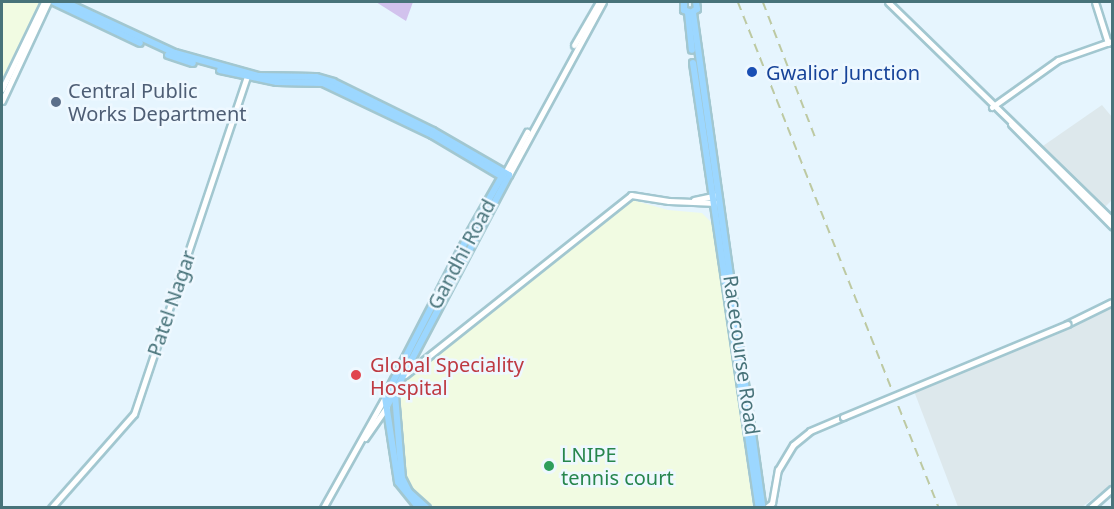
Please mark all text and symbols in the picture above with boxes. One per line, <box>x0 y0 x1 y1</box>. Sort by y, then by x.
place label: Gwalior Junction <box>766 60 920 84</box>
marker: Gwalior Junction <box>743 63 761 81</box>
place label: Central Public Works Department <box>68 78 246 125</box>
marker: Central Public Works Department <box>49 95 63 109</box>
street label: Gandhi Road <box>422 195 500 313</box>
street label: Patel Nagar <box>142 247 200 359</box>
street label: Racecourse Road <box>719 274 765 436</box>
place label: Global Speciality Hospital <box>370 352 524 399</box>
marker: Global Speciality Hospital <box>347 366 365 384</box>
place label: LNIPE tennis court <box>561 442 674 489</box>
marker: LNIPE tennis court <box>542 459 556 473</box>

